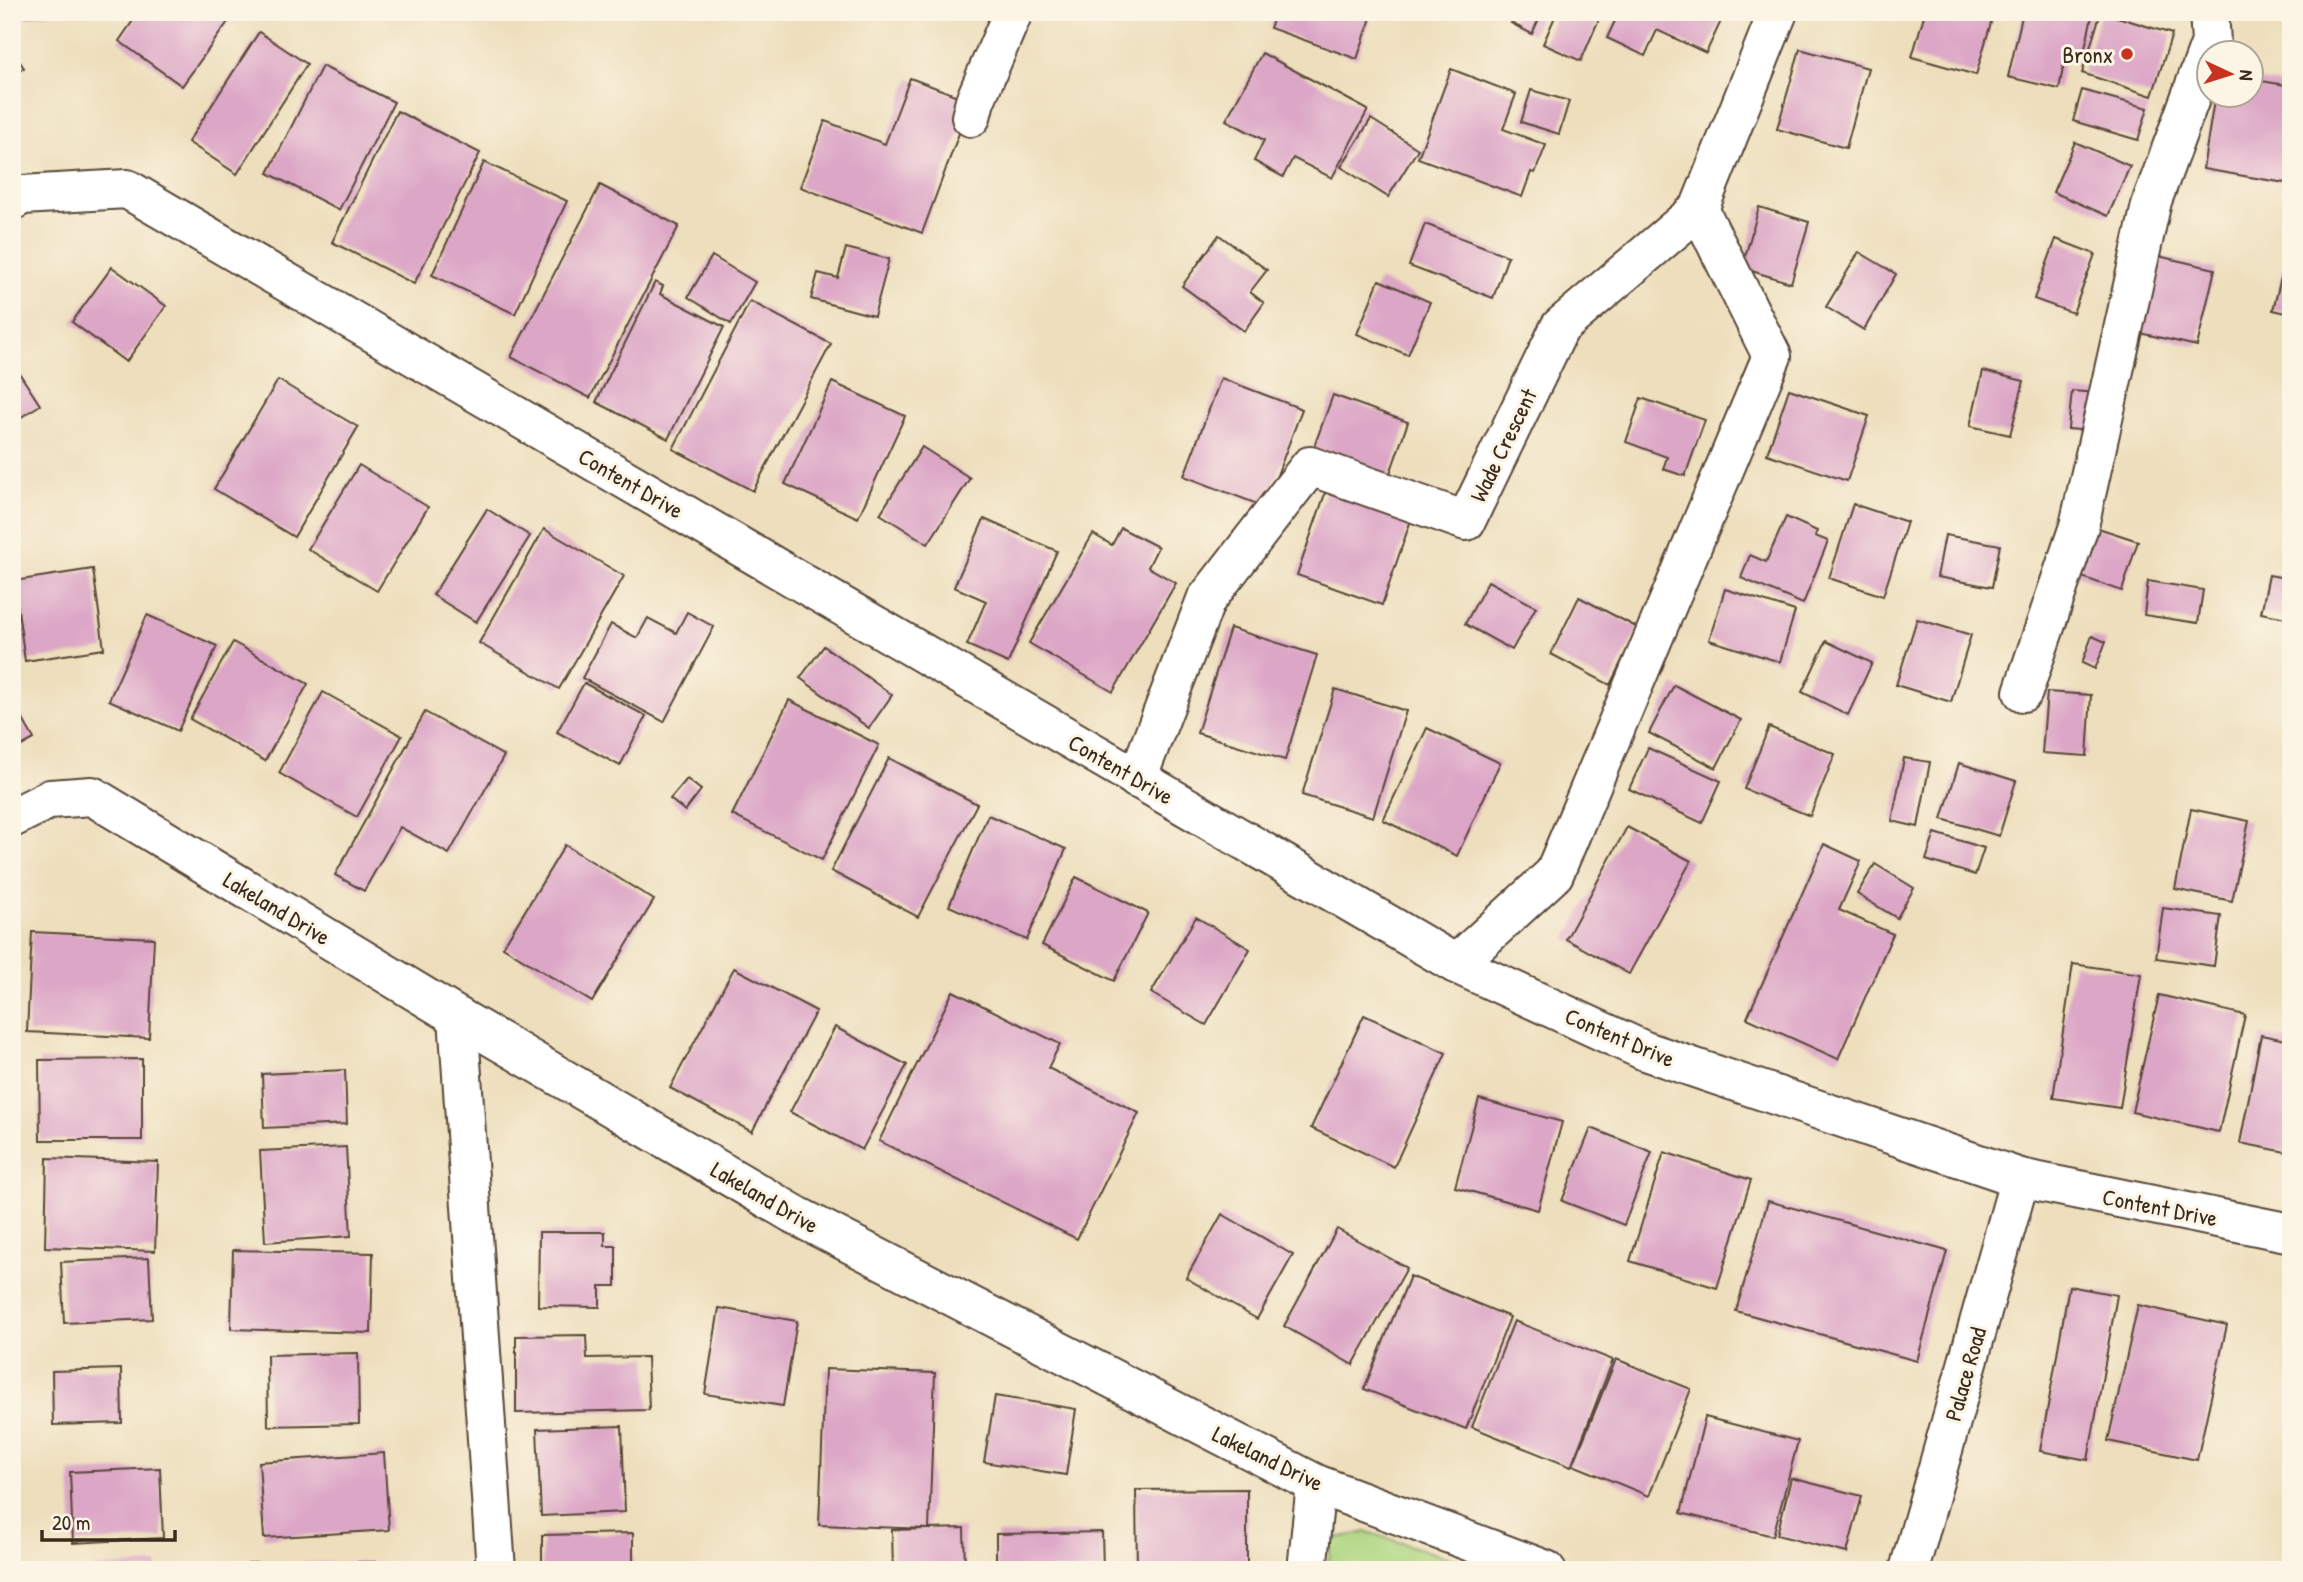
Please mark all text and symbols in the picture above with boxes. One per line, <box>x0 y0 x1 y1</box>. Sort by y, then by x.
north arrow <box>2194 38 2264 108</box>
place label: Bronx <box>2063 39 2113 70</box>
marker: Bronx <box>2119 46 2135 62</box>
text: N <box>2234 69 2260 81</box>
street label: Wade Crescent <box>1462 382 1544 507</box>
street label: Content Drive <box>573 441 689 525</box>
street label: Content Drive <box>1063 727 1179 811</box>
street label: Lakeland Drive <box>218 864 336 952</box>
street label: Content Drive <box>1560 1000 1680 1074</box>
street label: Lakeland Drive <box>706 1154 824 1240</box>
street label: Content Drive <box>2100 1181 2220 1233</box>
street label: Palace Road <box>1937 1323 1993 1425</box>
street label: Lakeland Drive <box>1208 1418 1328 1498</box>
scale bar <box>42 1498 175 1542</box>
text: 20 m <box>52 1508 90 1537</box>

